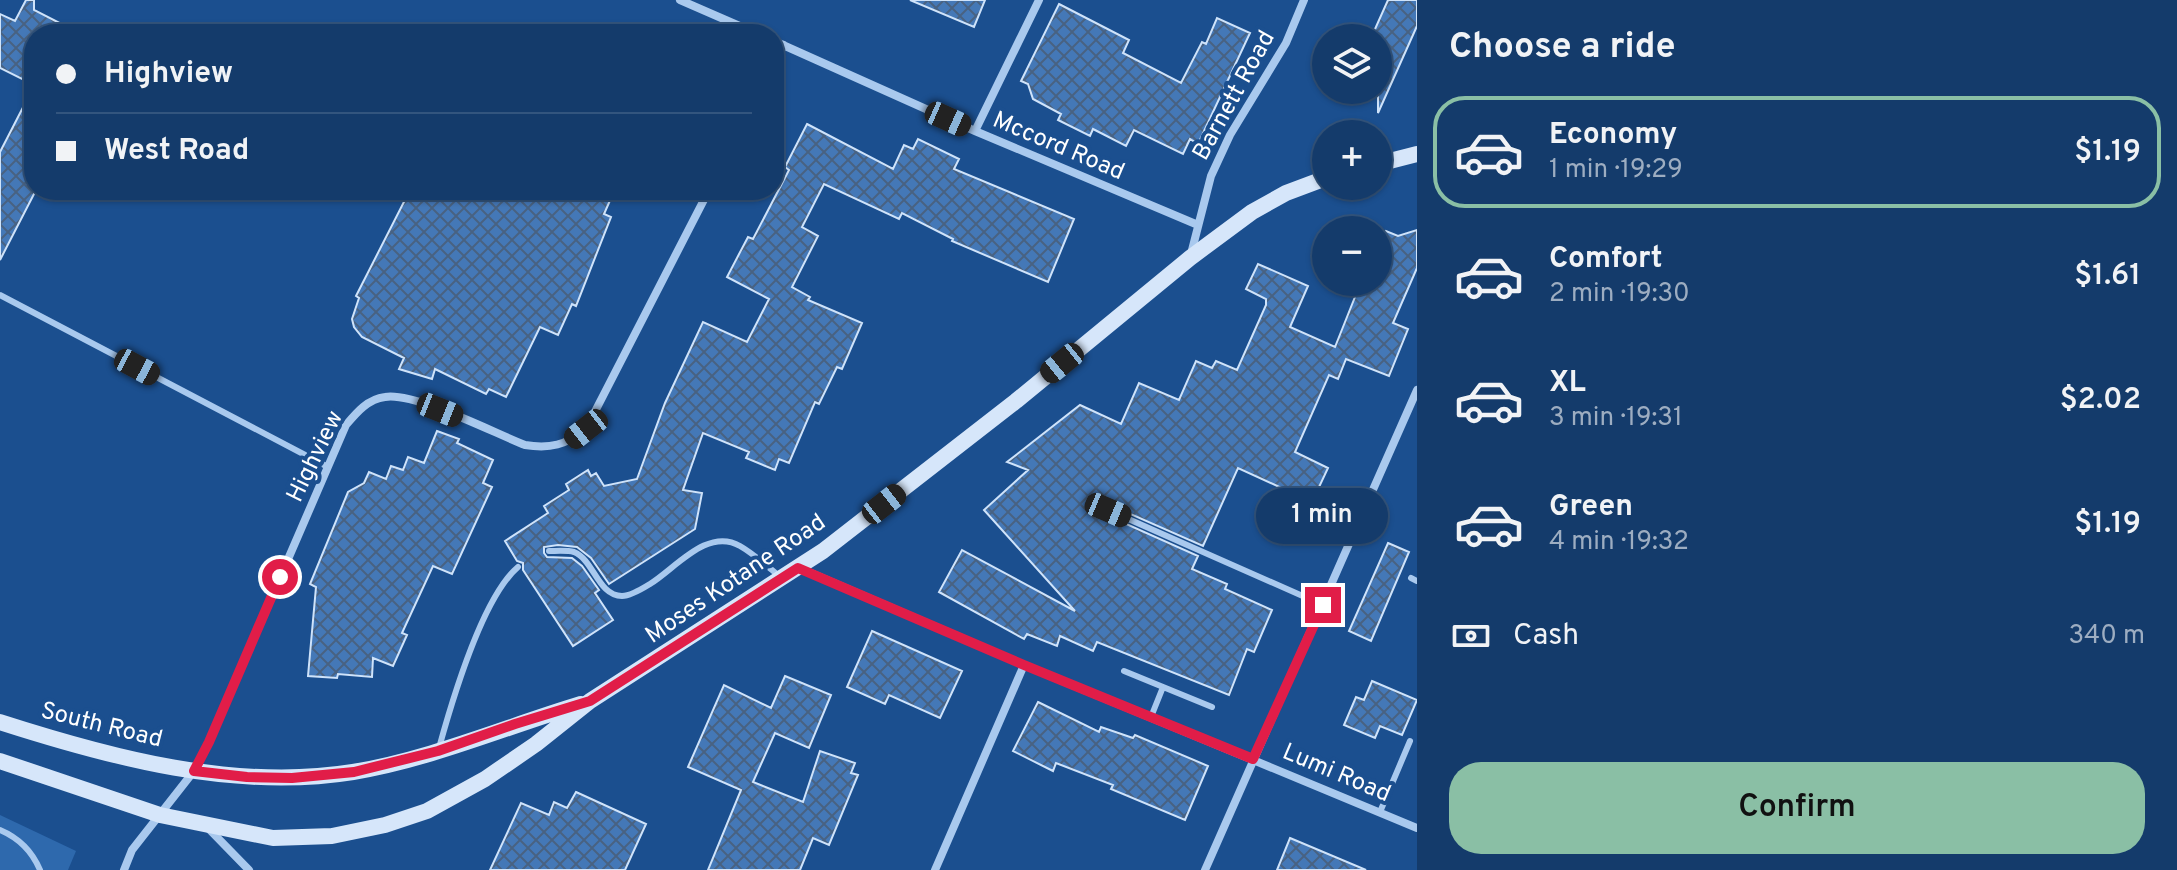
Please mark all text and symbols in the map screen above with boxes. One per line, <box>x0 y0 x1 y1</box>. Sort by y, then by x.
map controls <box>1312 24 1392 296</box>
button: layers <box>1312 24 1392 104</box>
text: Choose a ride <box>1449 25 1675 71</box>
street label: Barnett Road <box>1187 26 1283 166</box>
text: Highview <box>104 56 233 93</box>
car <box>921 98 975 140</box>
street label: Mccord Road <box>988 106 1129 188</box>
icon: car <box>1453 116 1525 188</box>
text: Economy <box>1549 117 1677 154</box>
button: + <box>1312 120 1392 200</box>
text: West Road <box>104 133 249 170</box>
text: $1.19 <box>2074 134 2141 171</box>
text: 1 min · 19:29 <box>1549 154 1683 187</box>
button: − <box>1312 216 1392 296</box>
icon: car <box>1453 240 1525 312</box>
text: Comfort <box>1549 241 1662 278</box>
text: $1.61 <box>2074 258 2141 295</box>
text: 2 min · 19:30 <box>1549 278 1690 311</box>
car <box>1036 339 1088 387</box>
car <box>110 345 164 389</box>
icon: car <box>1453 364 1525 436</box>
text: XL <box>1549 365 1586 402</box>
text: $2.02 <box>2060 382 2141 419</box>
car <box>413 390 467 430</box>
text: 3 min · 19:31 <box>1549 402 1683 435</box>
car <box>560 405 612 453</box>
street label: Highview <box>281 406 351 508</box>
car <box>858 480 910 528</box>
icon: car <box>1453 488 1525 560</box>
callout: 1 min <box>1257 489 1389 545</box>
text: Green <box>1549 489 1633 526</box>
car <box>1081 490 1135 530</box>
text: 1 min <box>1291 499 1353 532</box>
text: $1.19 <box>2074 506 2141 543</box>
street label: Moses Kotane Road <box>640 508 832 651</box>
text: 4 min · 19:32 <box>1549 526 1689 559</box>
route start <box>262 559 298 595</box>
route end <box>1305 587 1341 623</box>
icon: cash <box>1449 614 1493 658</box>
text: Cash <box>1513 618 1579 655</box>
text: 340 m <box>2068 620 2145 653</box>
street label: South Road <box>38 696 165 756</box>
street label: Lumi Road <box>1278 738 1395 810</box>
button: Confirm <box>1449 762 2145 854</box>

